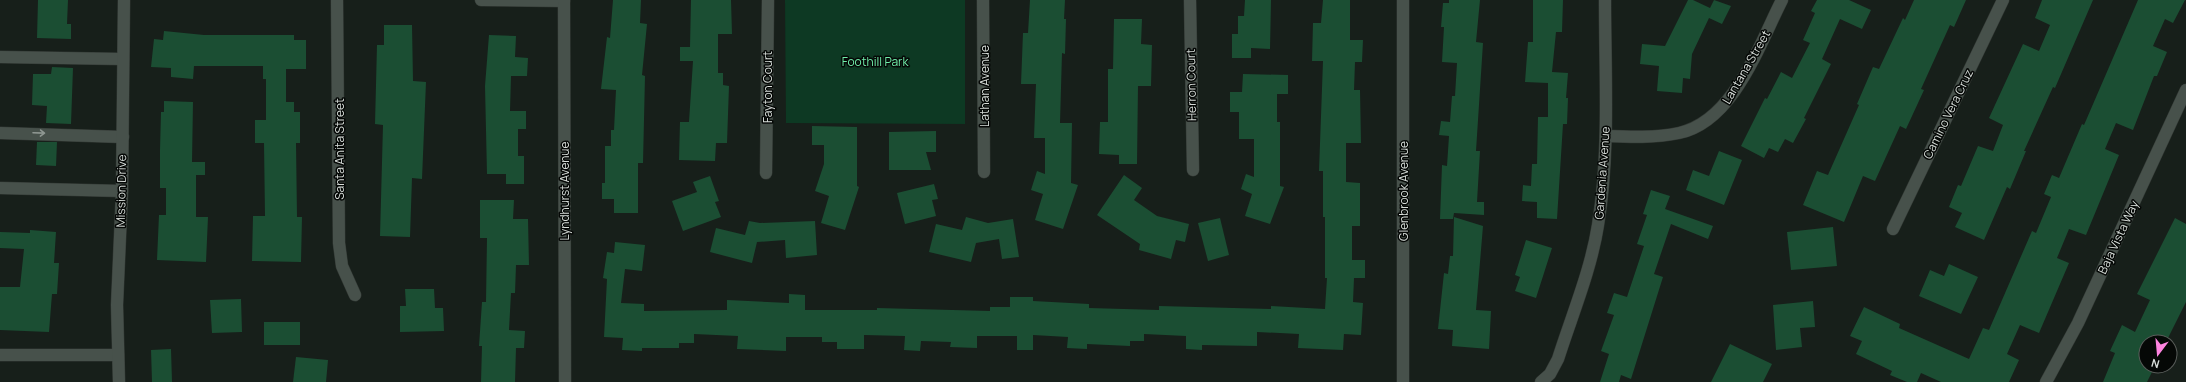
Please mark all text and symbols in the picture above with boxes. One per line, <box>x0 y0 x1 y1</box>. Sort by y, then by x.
street label: Lantana Street <box>1718 27 1774 107</box>
street label: Lathan Avenue <box>976 45 993 127</box>
street label: Herron Court <box>1182 49 1200 121</box>
street label: Fayton Court <box>759 51 776 123</box>
park label: Foothill Park <box>842 53 909 70</box>
street label: Camino Vera Cruz <box>1919 66 1977 162</box>
street label: Santa Anita Street <box>331 98 348 200</box>
street label: Gardenia Avenue <box>1590 126 1614 220</box>
one-way arrow <box>32 130 45 137</box>
street label: Glenbrook Avenue <box>1395 141 1412 241</box>
street label: Lyndhurst Avenue <box>556 142 573 241</box>
street label: Mission Drive <box>112 154 130 228</box>
street label: Baja Vista Way <box>2094 197 2143 277</box>
north arrow <box>2138 334 2178 374</box>
text: N <box>2149 356 2161 372</box>

